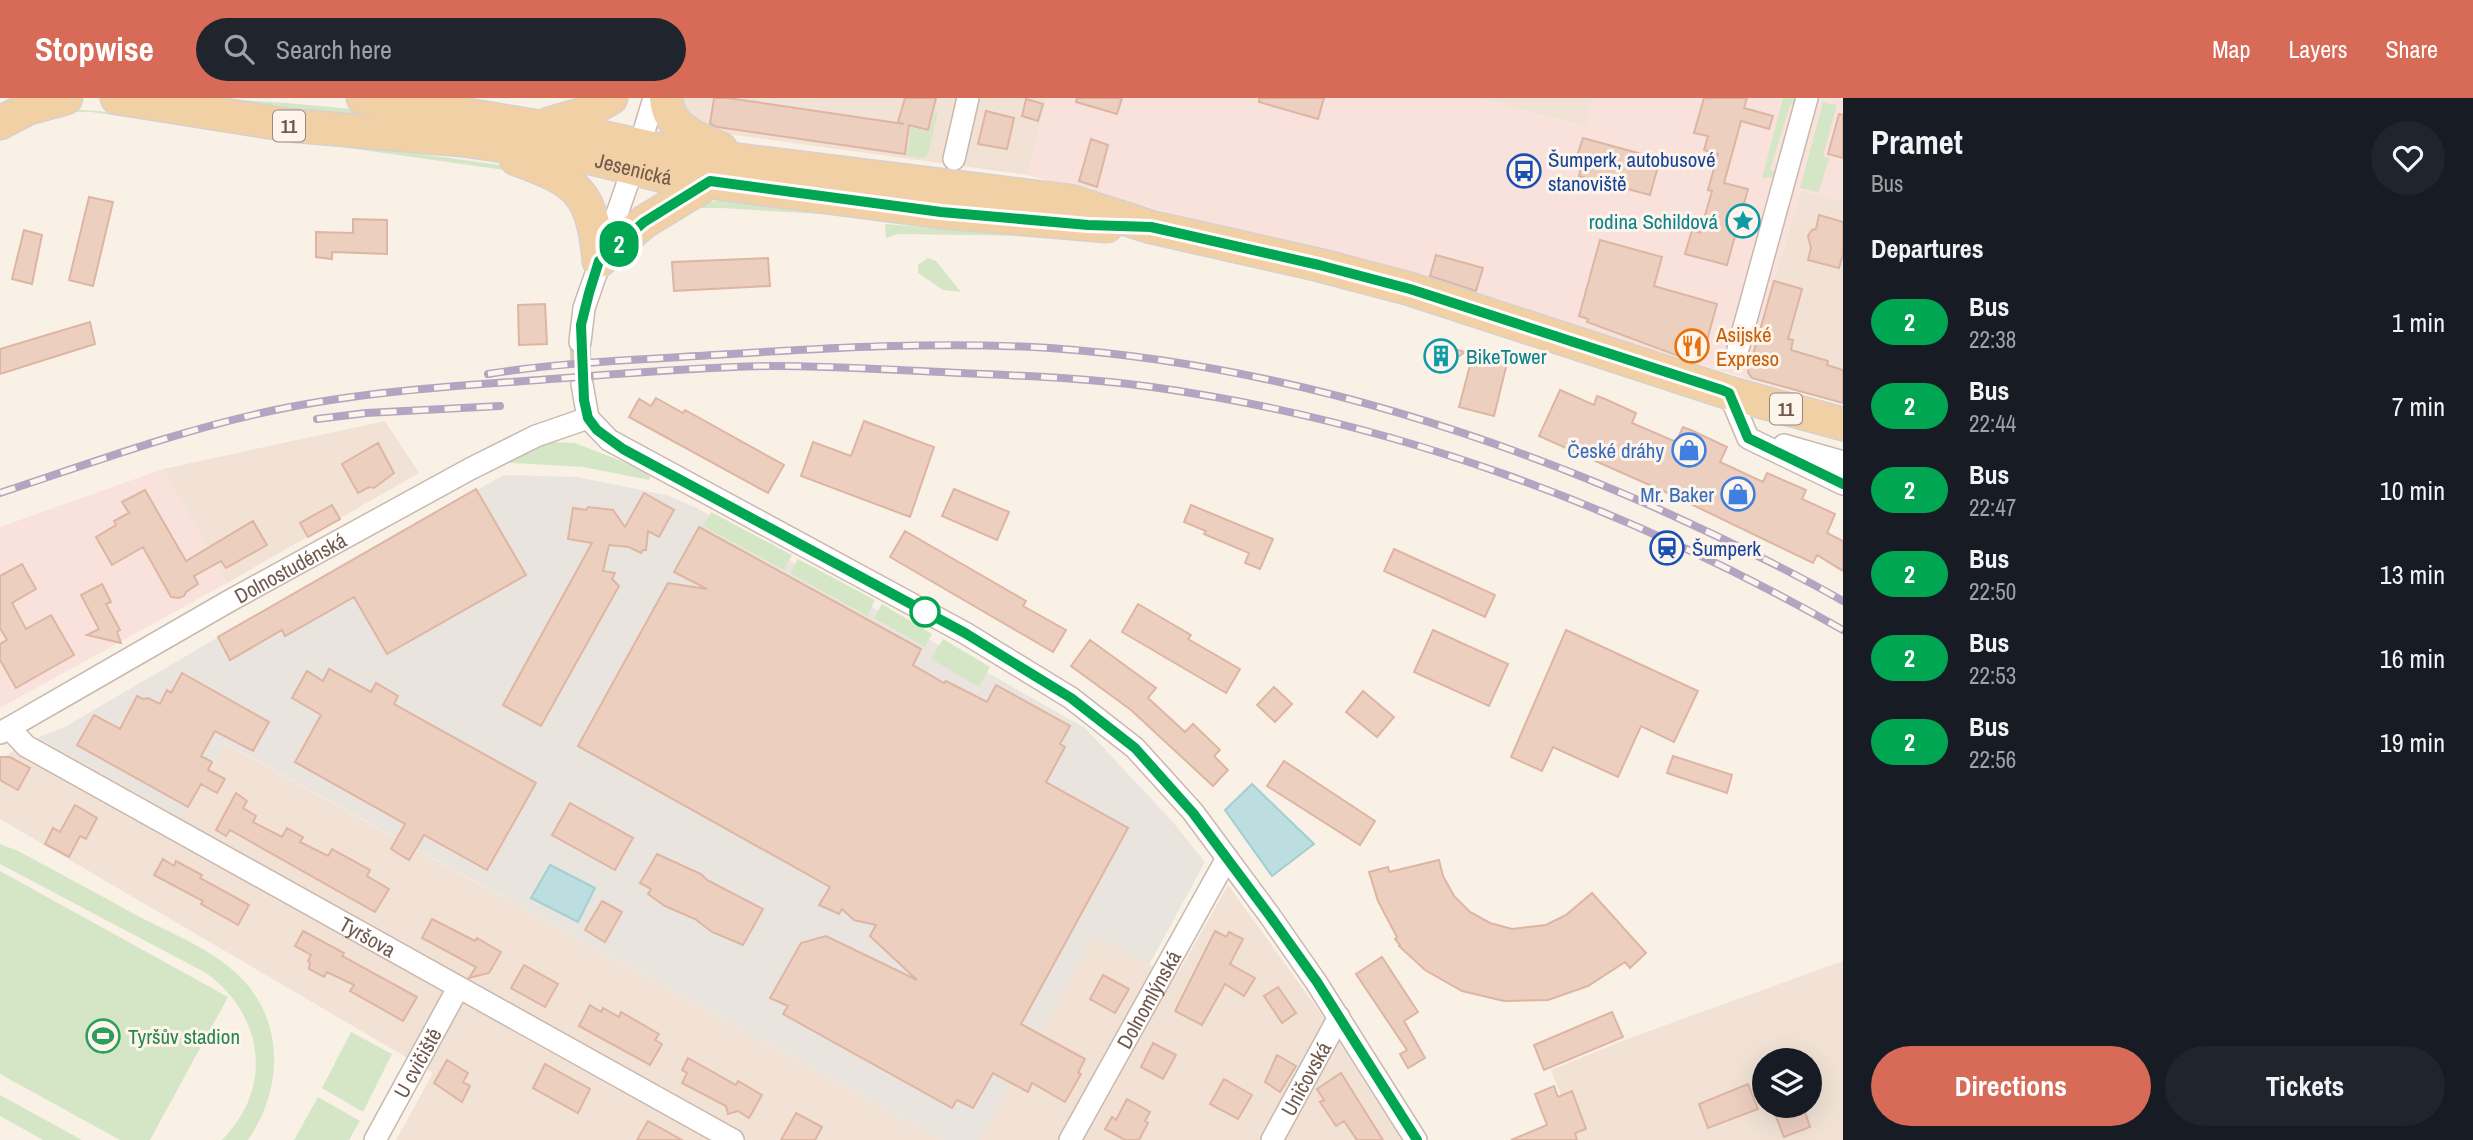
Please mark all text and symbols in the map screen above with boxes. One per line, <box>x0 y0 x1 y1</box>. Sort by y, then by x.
search box <box>196 18 686 81</box>
text: Stopwise <box>35 27 154 71</box>
icon: search <box>220 30 258 68</box>
text: Search here <box>276 32 392 67</box>
text: Map <box>2212 33 2250 65</box>
text: Layers <box>2288 33 2347 65</box>
text: Share <box>2385 33 2438 65</box>
road number: 11 <box>273 110 305 142</box>
text: Pramet <box>1871 120 1963 164</box>
button: heart <box>2371 121 2445 195</box>
street label: Jesenická <box>593 145 674 192</box>
place label: Šumperk, autobusové stanoviště <box>1548 145 1716 198</box>
bus stop icon: Šumperk, autobusové stanoviště <box>1505 152 1543 190</box>
text: Bus <box>1871 168 1904 199</box>
place icon: rodina Schildová <box>1724 202 1762 240</box>
place label: rodina Schildová <box>1589 207 1718 236</box>
line badge: 2 <box>596 221 642 267</box>
text: 2 <box>614 228 624 260</box>
text: Departures <box>1871 231 1984 266</box>
text: Bus <box>1969 289 2009 324</box>
text: 1 min <box>2392 305 2445 340</box>
text: 2 <box>1904 306 1915 338</box>
place label: Asijské Expreso <box>1715 320 1779 373</box>
text: 22:38 <box>1969 324 2016 355</box>
restaurant icon: Asijské Expreso <box>1673 327 1711 365</box>
building icon: BikeTower <box>1422 337 1460 375</box>
place label: BikeTower <box>1466 342 1547 371</box>
text: Bus <box>1969 373 2009 408</box>
text: 7 min <box>2392 389 2445 424</box>
text: 2 <box>1904 390 1915 422</box>
road number: 11 <box>1770 394 1802 424</box>
text: 22:44 <box>1969 408 2016 439</box>
shop icon: České dráhy <box>1670 431 1708 469</box>
place label: České dráhy <box>1567 436 1664 465</box>
text: Bus <box>1969 457 2009 492</box>
text: 10 min <box>2380 473 2445 508</box>
text: 2 <box>1904 474 1915 506</box>
shop icon: Mr. Baker <box>1719 475 1757 513</box>
place label: Mr. Baker <box>1640 480 1714 509</box>
text: 22:47 <box>1969 492 2016 523</box>
street label: Dolnostudénská <box>229 525 352 610</box>
station icon: Šumperk <box>1648 529 1686 567</box>
place label: Šumperk <box>1692 534 1761 563</box>
text: Bus <box>1969 541 2009 576</box>
text: 13 min <box>2380 557 2445 592</box>
text: 2 <box>1904 558 1915 590</box>
text: 22:50 <box>1969 576 2016 607</box>
unlabelled marker <box>910 597 940 627</box>
text: Bus <box>1969 625 2009 660</box>
text: 16 min <box>2380 641 2445 676</box>
text: 2 <box>1904 642 1915 674</box>
text: 22:53 <box>1969 660 2016 691</box>
text: Bus <box>1969 709 2009 744</box>
text: 19 min <box>2380 725 2445 760</box>
text: 2 <box>1904 726 1915 758</box>
text: 22:56 <box>1969 744 2016 775</box>
street label: Tyršova <box>334 909 402 964</box>
street label: Dolnomlýnská <box>1109 945 1188 1054</box>
sports icon: Tyršův stadion <box>84 1017 122 1055</box>
place label: Tyršův stadion <box>128 1022 240 1051</box>
street label: U cvičiště <box>386 1023 448 1103</box>
street label: Uničovská <box>1274 1036 1338 1121</box>
button: Directions <box>1871 1046 2151 1126</box>
button: Tickets <box>2165 1046 2445 1126</box>
map controls <box>1752 1048 1822 1118</box>
button: layers <box>1752 1048 1822 1118</box>

